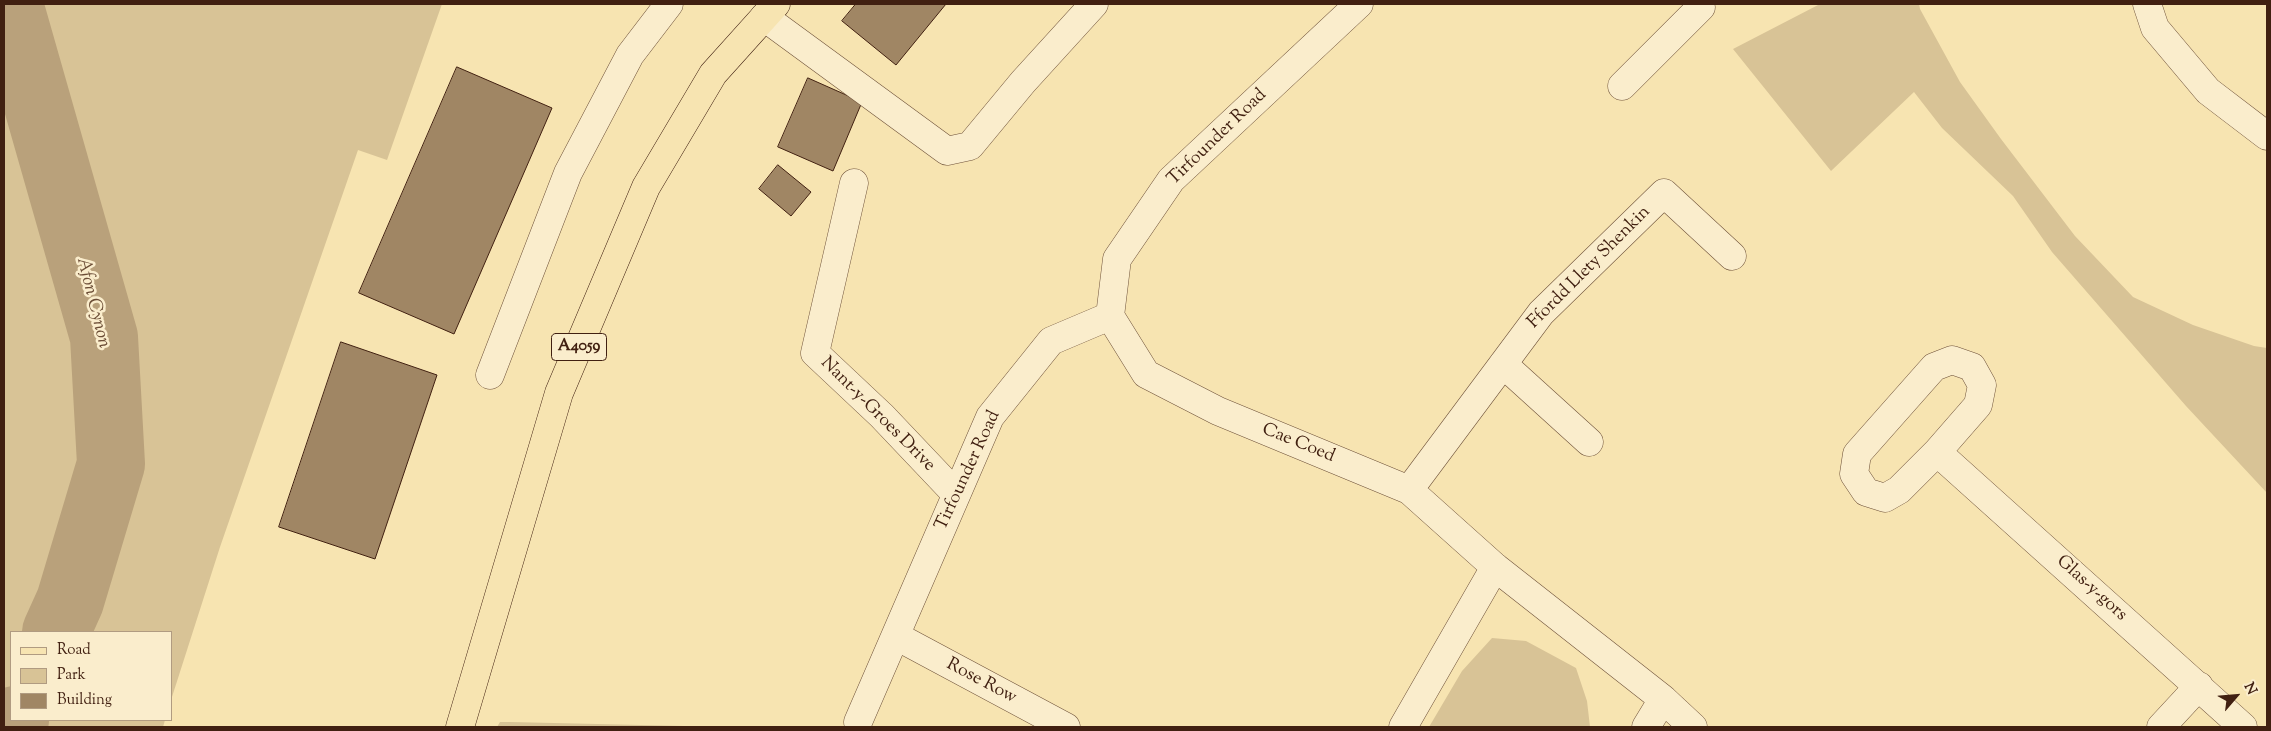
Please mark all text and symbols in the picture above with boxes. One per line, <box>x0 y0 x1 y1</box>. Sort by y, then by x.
street label: Tirfounder Road <box>1164 85 1272 191</box>
street label: Ffordd Llety Shenkin <box>1524 202 1656 334</box>
water label: Afon Cynon <box>70 255 114 351</box>
road number: A4059 <box>552 334 606 361</box>
street label: Nant-y-Groes Drive <box>815 353 939 477</box>
street label: Tirfounder Road <box>932 408 1006 534</box>
street label: Cae Coed <box>1258 420 1338 468</box>
street label: Glas-y-gors <box>2051 552 2131 626</box>
legend <box>10 631 172 721</box>
text: Road <box>57 640 91 661</box>
street label: Rose Row <box>942 654 1020 710</box>
text: Park <box>57 665 86 686</box>
north arrow <box>2211 671 2261 721</box>
text: N <box>2238 680 2261 699</box>
text: Building <box>57 690 112 711</box>

